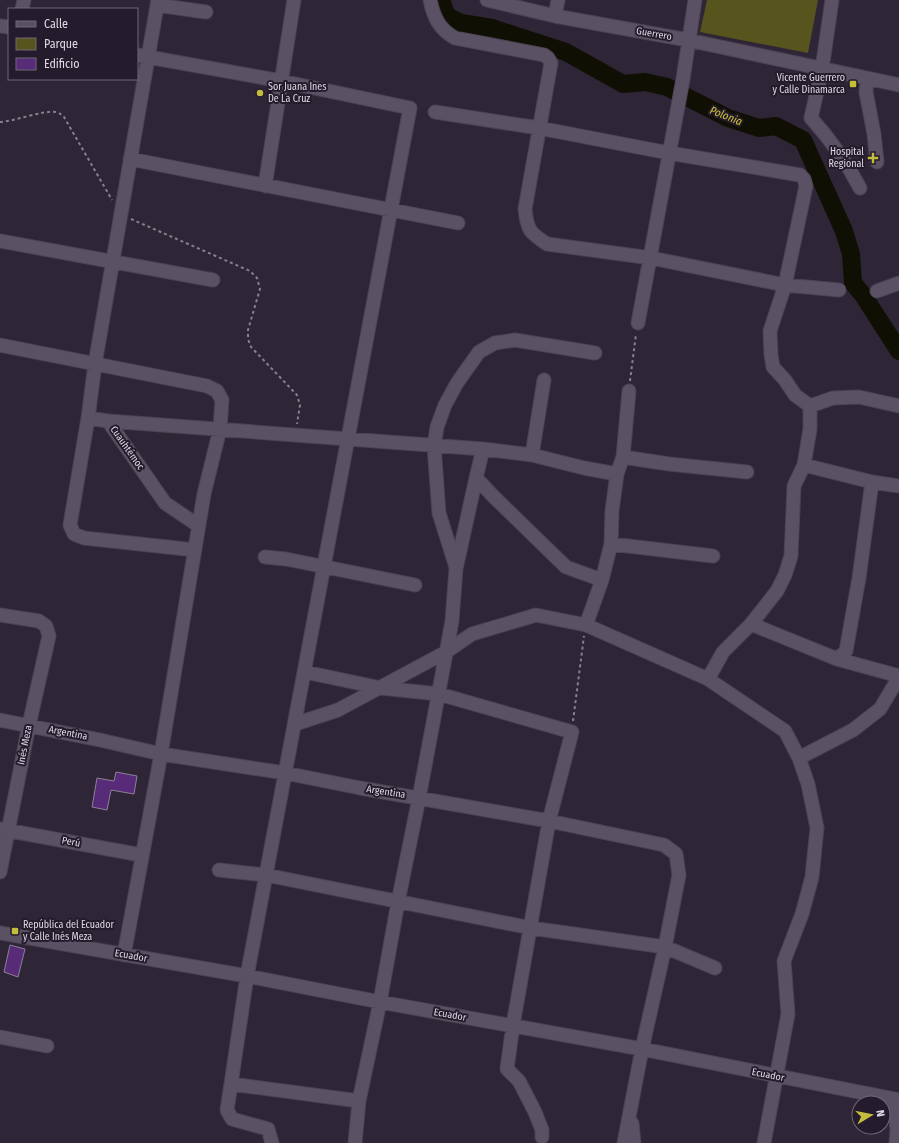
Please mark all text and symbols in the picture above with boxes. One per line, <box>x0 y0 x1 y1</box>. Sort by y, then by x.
legend <box>8 8 138 80</box>
text: Calle <box>44 17 68 31</box>
street label: Guerrero <box>635 25 673 43</box>
text: Parque <box>44 37 78 51</box>
text: Edificio <box>44 57 80 71</box>
place label: Vicente Guerrero y Calle Dinamarca <box>773 72 845 96</box>
marker: Vicente Guerrero y Calle Dinamarca <box>848 79 858 89</box>
place label: Sor Juana Ines De La Cruz <box>268 81 327 105</box>
marker: Sor Juana Ines De La Cruz <box>255 88 265 98</box>
water label: Polonia <box>708 104 744 128</box>
place label: Hospital Regional <box>829 146 864 170</box>
marker: Hospital Regional <box>867 152 879 164</box>
street label: Cuauhtémoc <box>108 424 147 473</box>
street label: Argentina <box>48 723 89 743</box>
street label: Inés Meza <box>15 724 35 766</box>
street label: Argentina <box>366 783 406 801</box>
street label: Perú <box>61 833 81 850</box>
place label: República del Ecuador y Calle Inés Meza <box>23 918 114 943</box>
marker: República del Ecuador y Calle Inés Meza <box>10 926 20 936</box>
street label: Ecuador <box>114 947 149 965</box>
street label: Ecuador <box>433 1006 468 1024</box>
street label: Ecuador <box>751 1066 786 1084</box>
north arrow <box>851 1095 891 1135</box>
text: N <box>873 1109 887 1118</box>

